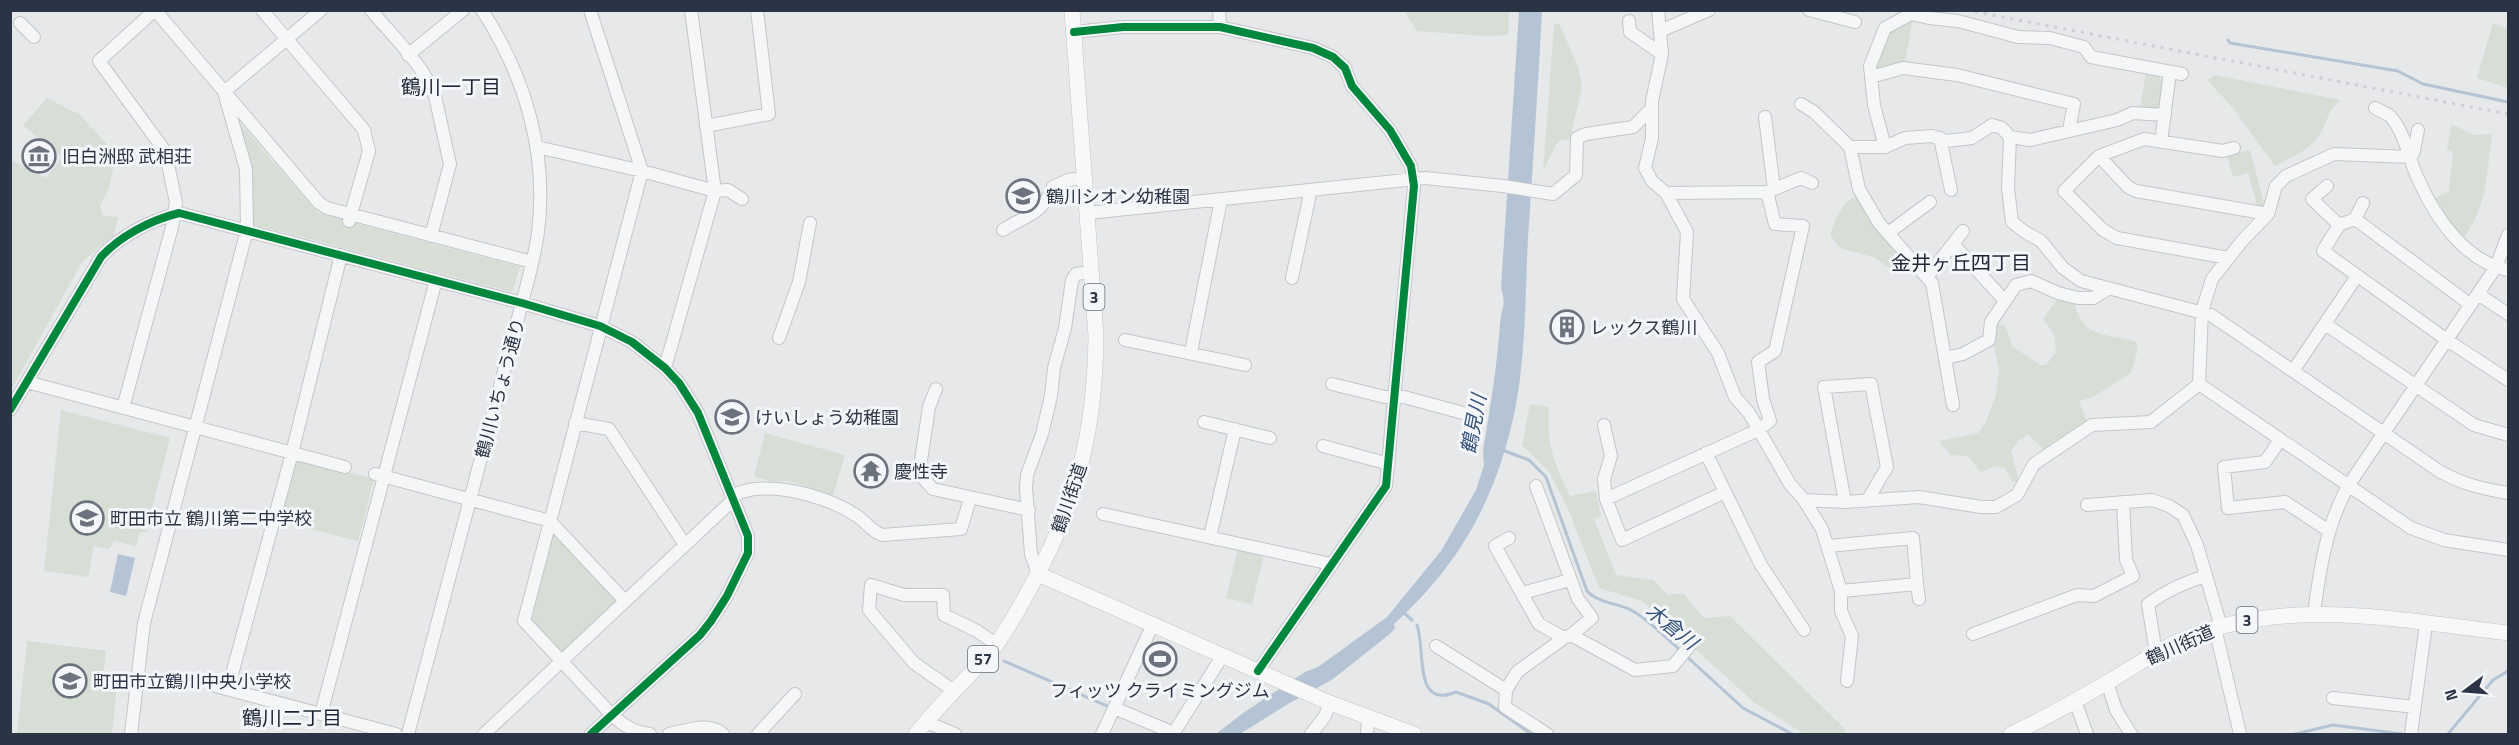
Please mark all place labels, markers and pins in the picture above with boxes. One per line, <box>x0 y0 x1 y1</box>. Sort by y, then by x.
museum icon: 旧白洲邸 武相荘 <box>21 138 57 174</box>
place label: 旧白洲邸 武相荘 <box>62 143 192 170</box>
school or university icon: 鶴川シオン幼稚園 <box>1005 178 1041 214</box>
place label: 鶴川シオン幼稚園 <box>1046 183 1190 210</box>
building icon: レックス鶴川 <box>1549 309 1585 345</box>
place label: レックス鶴川 <box>1590 314 1697 341</box>
school or university icon: けいしょう幼稚園 <box>714 399 750 435</box>
place label: けいしょう幼稚園 <box>755 404 899 431</box>
temple icon: 慶性寺 <box>853 453 889 489</box>
place label: 慶性寺 <box>894 458 948 485</box>
school or university icon: 町田市立 鶴川第二中学校 <box>69 500 105 536</box>
place label: 町田市立 鶴川第二中学校 <box>110 505 312 532</box>
sports icon: フィッツ クライミングジム <box>1142 641 1178 677</box>
school or university icon: 町田市立鶴川中央小学校 <box>52 663 88 699</box>
place label: 町田市立鶴川中央小学校 <box>93 668 291 695</box>
place label: フィッツ クライミングジム <box>1050 677 1270 704</box>

